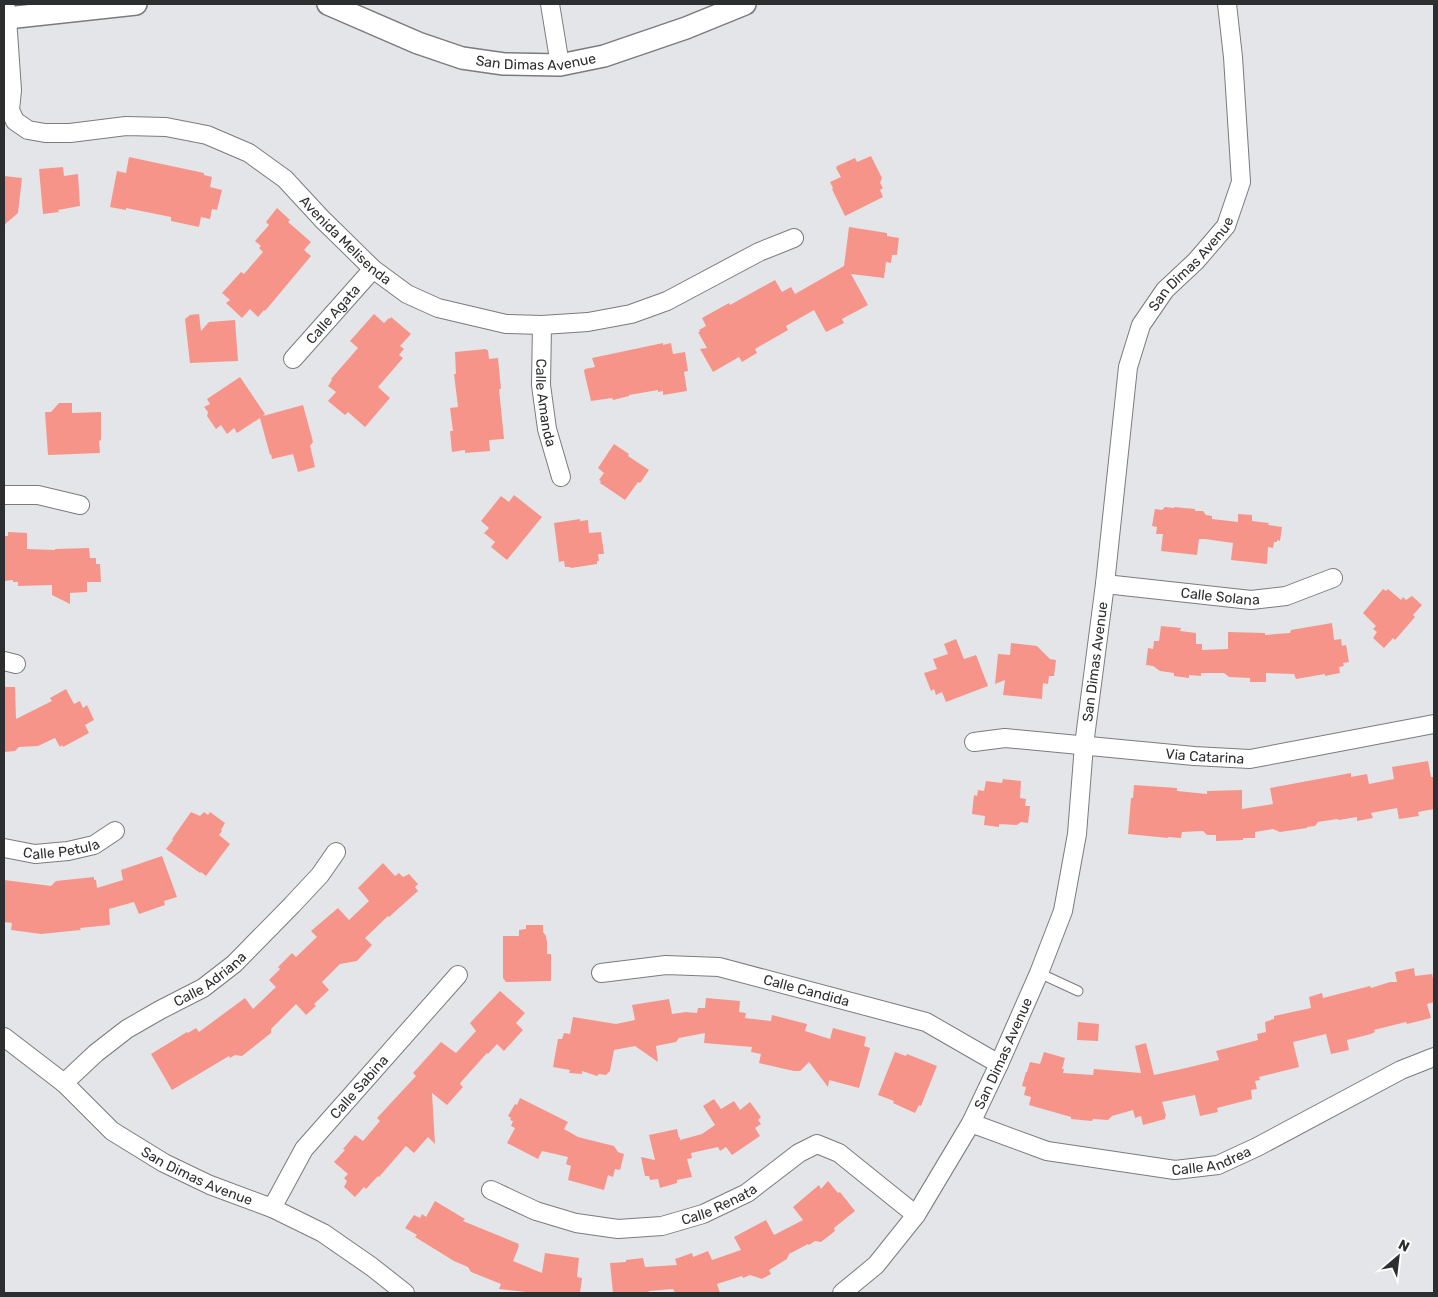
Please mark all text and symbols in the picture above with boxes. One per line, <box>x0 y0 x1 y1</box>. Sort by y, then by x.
street label: San Dimas Avenue <box>475 50 598 75</box>
street label: Avenida Melisenda <box>296 192 394 289</box>
street label: San Dimas Avenue <box>1145 215 1237 314</box>
street label: Calle Agata <box>303 281 364 348</box>
street label: Calle Amanda <box>532 358 560 449</box>
street label: Calle Solana <box>1180 584 1261 609</box>
street label: San Dimas Avenue <box>1079 601 1112 723</box>
street label: Via Catarina <box>1165 745 1245 768</box>
street label: Calle Petula <box>21 836 103 863</box>
street label: Calle Adriana <box>171 948 250 1011</box>
street label: Calle Candida <box>761 971 851 1010</box>
street label: San Dimas Avenue <box>971 995 1036 1112</box>
street label: Calle Sabina <box>327 1052 392 1123</box>
street label: San Dimas Avenue <box>138 1143 255 1209</box>
street label: Calle Andrea <box>1171 1143 1254 1179</box>
street label: Calle Renata <box>679 1180 761 1229</box>
north arrow <box>1373 1232 1423 1282</box>
text: N <box>1395 1236 1412 1256</box>

